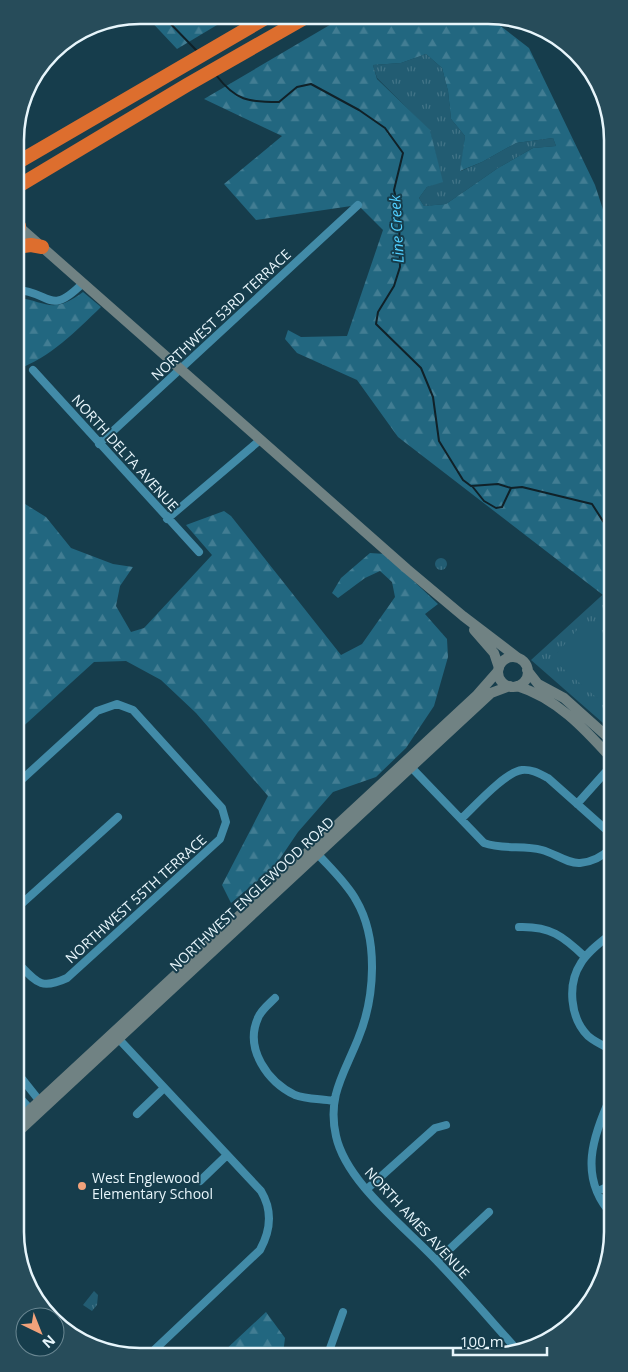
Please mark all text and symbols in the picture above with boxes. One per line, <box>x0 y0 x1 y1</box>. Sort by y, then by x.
water label: Line Creek <box>384 194 408 264</box>
street label: NORTHWEST 53RD TERRACE <box>147 245 295 385</box>
street label: NORTH DELTA AVENUE <box>68 390 183 515</box>
street label: NORTHWEST ENGLEWOOD ROAD <box>165 812 338 975</box>
street label: NORTHWEST 55TH TERRACE <box>61 830 210 967</box>
street label: NORTH AMES AVENUE <box>361 1163 474 1282</box>
place label: West Englewood Elementary School <box>92 1168 213 1203</box>
marker: West Englewood Elementary School <box>76 1180 88 1192</box>
north arrow <box>15 1307 65 1357</box>
scale bar <box>453 1324 547 1356</box>
text: N <box>39 1331 60 1353</box>
text: 100 m <box>460 1331 504 1351</box>

